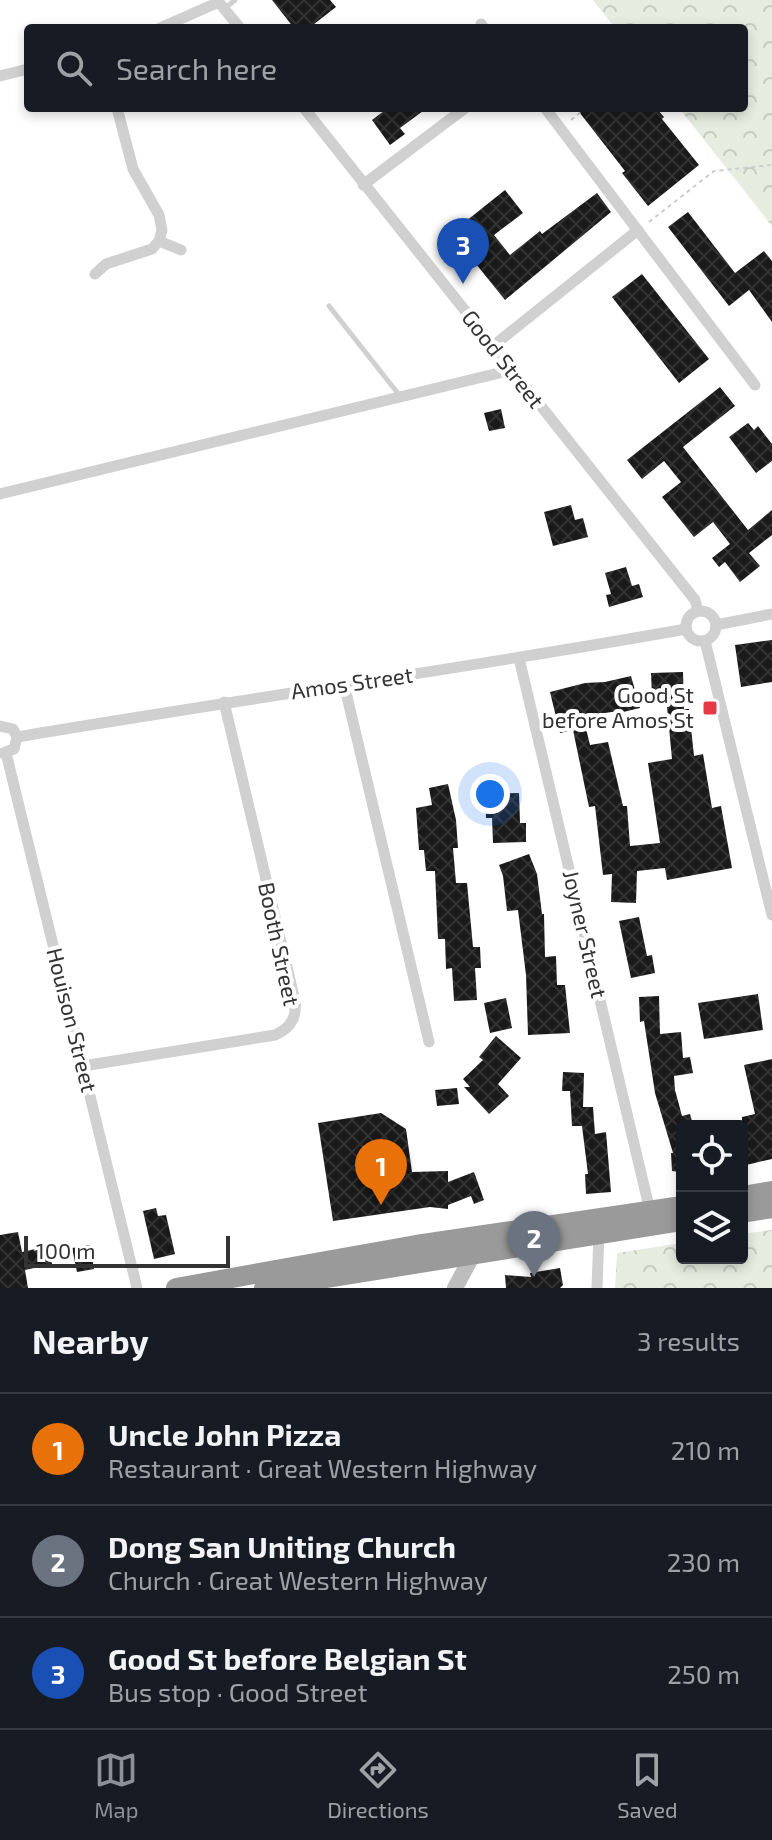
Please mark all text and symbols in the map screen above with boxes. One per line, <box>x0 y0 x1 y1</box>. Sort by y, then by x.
search box <box>24 24 748 112</box>
icon: search <box>52 46 96 90</box>
text: Search here <box>116 50 277 86</box>
pin: 3 <box>437 218 489 284</box>
street label: Good Street <box>457 304 550 413</box>
street label: Amos Street <box>289 661 414 703</box>
place label: Good St before Amos St <box>542 681 694 732</box>
marker: Good St before Amos St <box>701 699 719 717</box>
your location <box>470 774 510 814</box>
street label: Joyner Street <box>559 867 613 1000</box>
street label: Booth Street <box>254 880 306 1008</box>
street label: Houison Street <box>42 945 103 1095</box>
map controls <box>676 1120 748 1264</box>
button: locate <box>676 1120 748 1192</box>
pin: 1 <box>355 1139 407 1205</box>
button: layers <box>676 1192 748 1264</box>
pin: 2 <box>508 1211 560 1277</box>
scale bar <box>24 1232 230 1268</box>
text: 100 m <box>36 1237 95 1263</box>
text: Nearby <box>32 1320 149 1361</box>
text: 3 results <box>637 1325 740 1356</box>
text: Uncle John Pizza <box>108 1416 341 1452</box>
text: 1 <box>52 1434 64 1465</box>
text: 210 m <box>671 1434 740 1465</box>
text: Restaurant · Great Western Highway <box>108 1452 537 1483</box>
text: Dong San Uniting Church <box>108 1528 456 1564</box>
text: 2 <box>50 1546 66 1577</box>
text: 230 m <box>667 1546 740 1577</box>
text: Church · Great Western Highway <box>108 1564 488 1595</box>
text: Good St before Belgian St <box>108 1640 467 1676</box>
text: 3 <box>51 1658 65 1689</box>
text: 250 m <box>667 1658 740 1689</box>
text: Bus stop · Good Street <box>108 1676 367 1707</box>
tab: Map <box>94 1748 138 1822</box>
tab: Directions <box>327 1748 429 1822</box>
tab: Saved <box>617 1748 678 1822</box>

